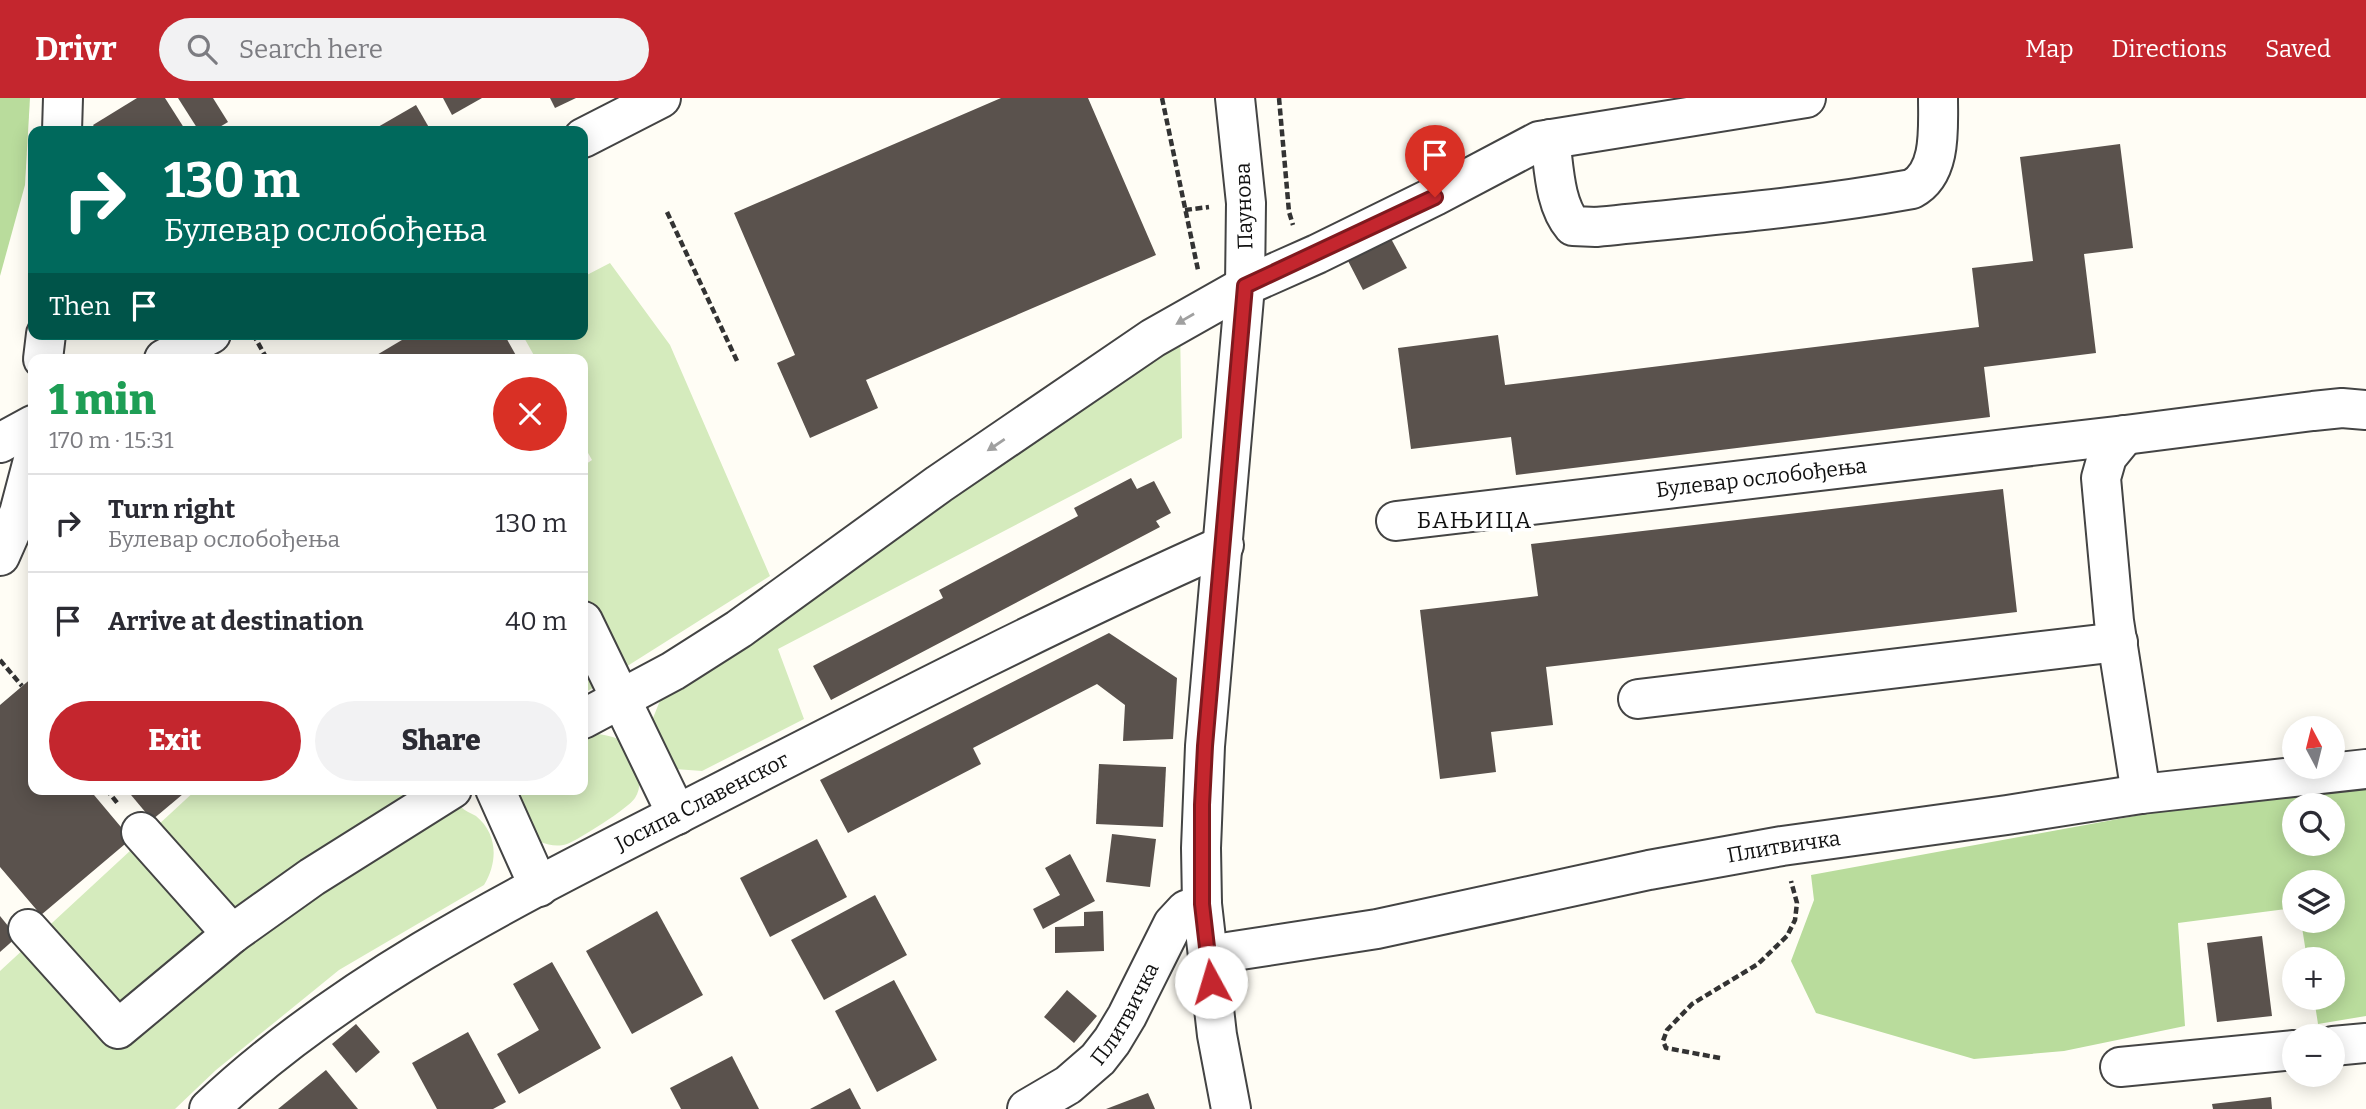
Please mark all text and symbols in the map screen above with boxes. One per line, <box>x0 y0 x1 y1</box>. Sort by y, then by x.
search box <box>159 18 649 81</box>
text: Drivr <box>35 29 117 69</box>
icon: search <box>183 30 221 68</box>
text: Search here <box>239 34 383 65</box>
text: Map <box>2025 35 2074 63</box>
text: Directions <box>2112 35 2227 63</box>
text: Saved <box>2265 35 2331 63</box>
pin <box>1405 125 1465 197</box>
icon: arrive <box>1416 136 1454 174</box>
text: 130 m <box>164 151 300 210</box>
icon: right <box>49 154 140 245</box>
street label: Паунова <box>1229 161 1259 250</box>
text: Булевар ослобођења <box>164 211 487 249</box>
icon: arrive <box>125 287 163 325</box>
text: Then <box>49 291 111 322</box>
one-way arrow <box>1175 313 1195 325</box>
text: 1 min <box>49 375 156 425</box>
button: close <box>493 377 567 451</box>
text: 170 m · 15:31 <box>49 426 174 454</box>
one-way arrow <box>986 439 1006 452</box>
street label: Булевар ослобођења <box>1655 452 1869 503</box>
text: Turn right <box>108 494 235 525</box>
icon: right <box>49 504 87 542</box>
district label: БАЊИЦА <box>1417 506 1533 534</box>
text: 130 m <box>495 508 567 539</box>
text: Булевар ослобођења <box>108 525 340 553</box>
icon: arrive <box>49 602 87 640</box>
text: Arrive at destination <box>108 606 363 637</box>
text: 40 m <box>505 606 567 637</box>
button: Exit <box>49 701 301 781</box>
button: Share <box>315 701 567 781</box>
north arrow <box>2282 716 2345 779</box>
map controls <box>2282 716 2345 1087</box>
street label: Јосипа Славенског <box>610 746 793 857</box>
button: search <box>2282 793 2345 856</box>
street label: Плитвичка <box>1725 825 1842 869</box>
button: layers <box>2282 870 2345 933</box>
position arrow <box>1174 945 1248 1019</box>
button: + <box>2282 947 2345 1010</box>
street label: Плитвичка <box>1085 958 1165 1070</box>
button: − <box>2282 1024 2345 1087</box>

